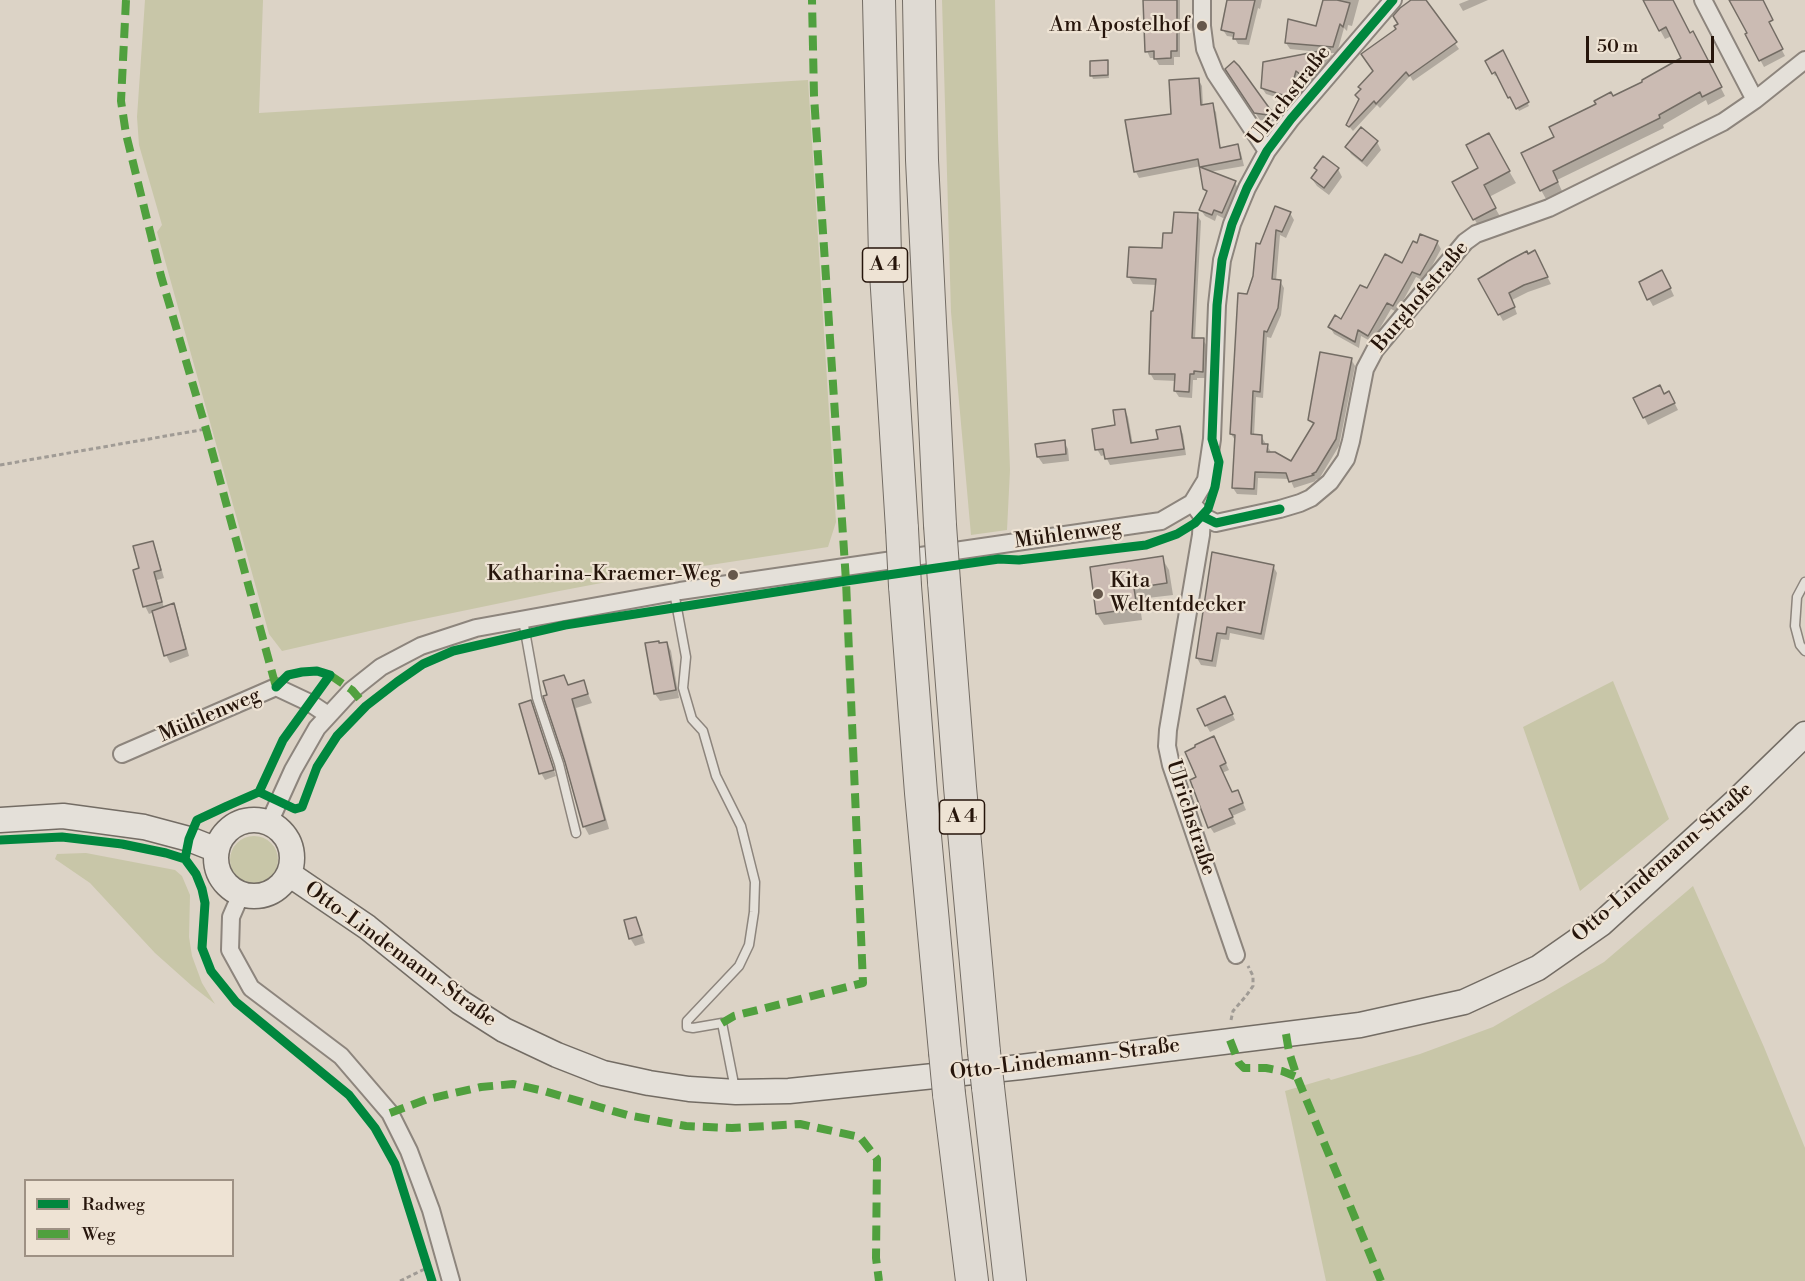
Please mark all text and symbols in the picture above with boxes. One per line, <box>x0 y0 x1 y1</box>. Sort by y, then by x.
place label: Am Apostelhof <box>1049 13 1190 39</box>
marker: Am Apostelhof <box>1195 19 1209 33</box>
scale bar <box>1589 24 1716 62</box>
text: 50 m <box>1597 35 1638 58</box>
street label: Ulrichstraße <box>1243 41 1337 151</box>
street label: Burghofstraße <box>1367 236 1475 358</box>
road number: A 4 <box>862 248 908 282</box>
street label: Mühlenweg <box>1013 515 1123 555</box>
place label: Katharina-Kraemer-Weg <box>487 562 721 588</box>
marker: Katharina-Kraemer-Weg <box>726 568 740 582</box>
place label: Kita Weltentdecker <box>1110 569 1246 619</box>
marker: Kita Weltentdecker <box>1091 587 1105 601</box>
street label: Mühlenweg <box>155 683 265 749</box>
street label: Ulrichstraße <box>1159 757 1221 879</box>
street label: Otto-Lindemann-Straße <box>1567 778 1759 948</box>
road number: A 4 <box>940 800 984 834</box>
street label: Otto-Lindemann-Straße <box>299 877 501 1033</box>
street label: Otto-Lindemann-Straße <box>949 1033 1181 1087</box>
legend <box>24 1179 234 1257</box>
text: Radweg <box>82 1193 145 1216</box>
text: Weg <box>82 1223 116 1246</box>

